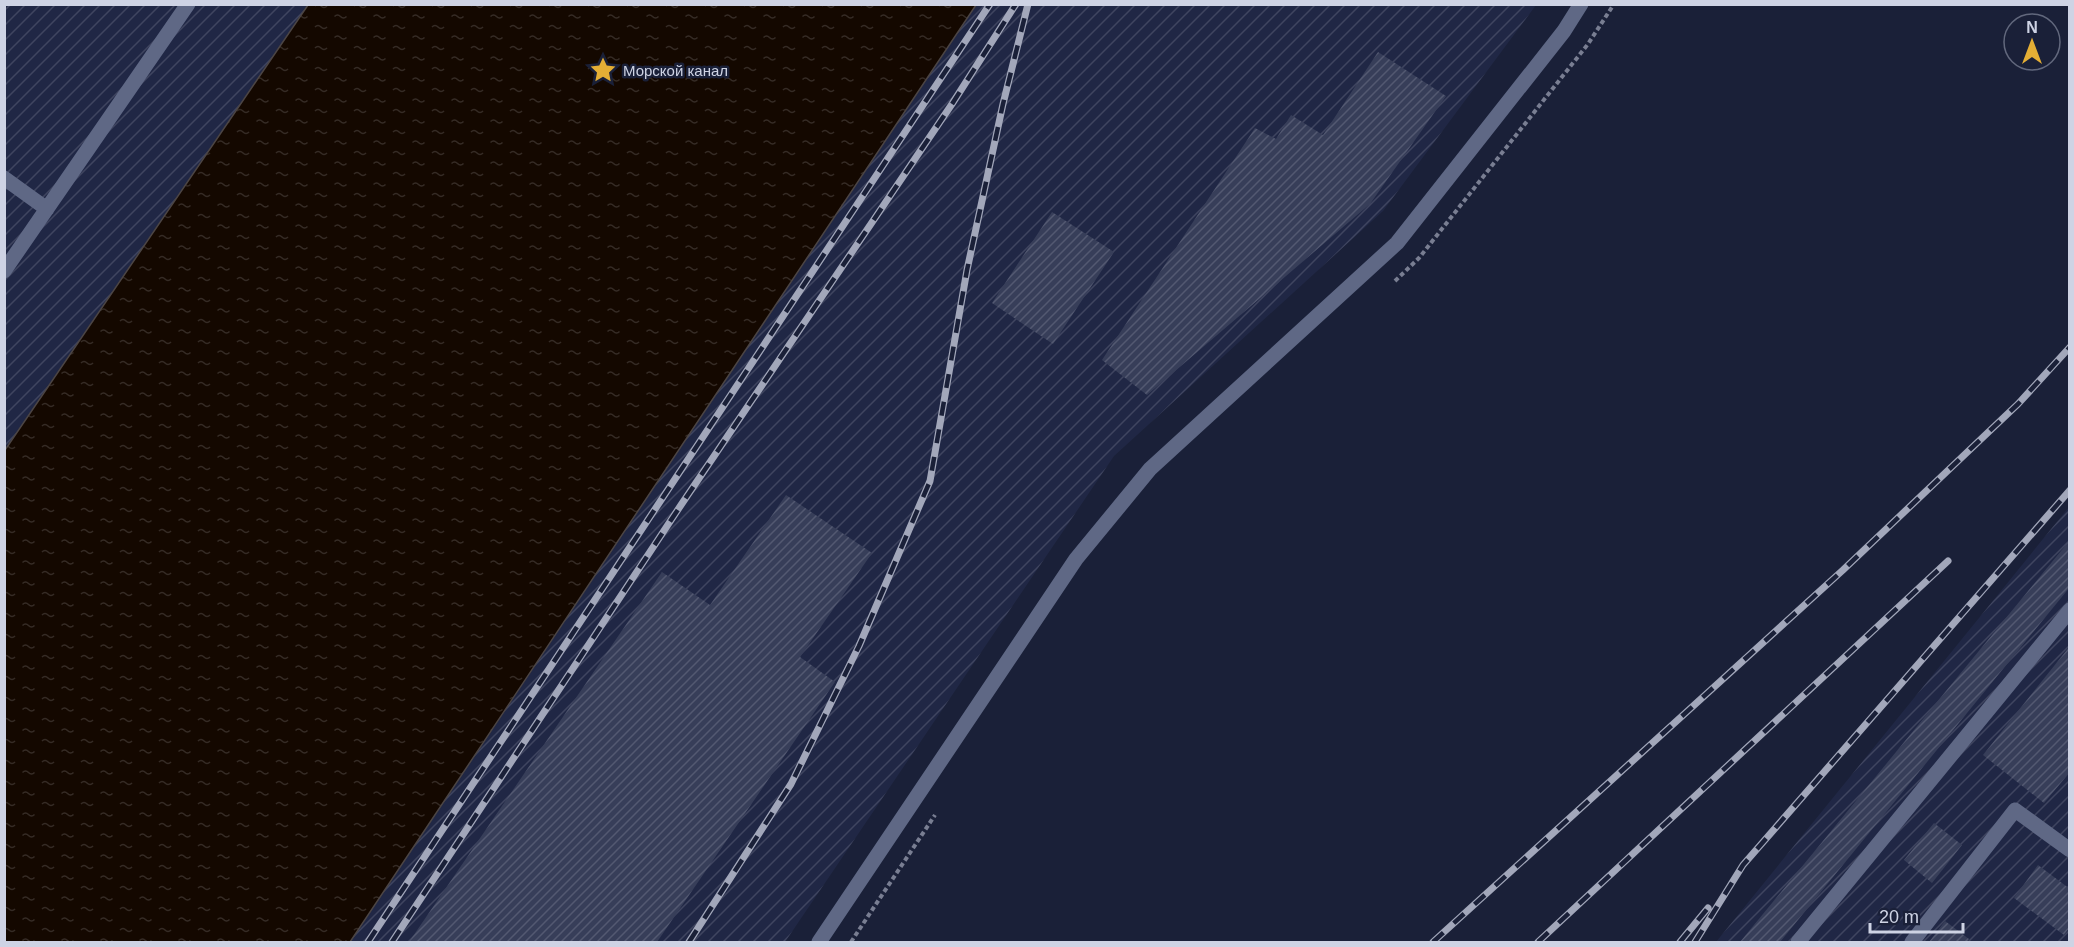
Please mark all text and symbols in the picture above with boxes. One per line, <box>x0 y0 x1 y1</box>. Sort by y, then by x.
north arrow <box>2002 12 2062 72</box>
text: N <box>2026 19 2038 36</box>
place icon: Морской канал <box>588 55 618 85</box>
place label: Морской канал <box>623 62 728 79</box>
scale bar <box>1870 896 1963 934</box>
text: 20 m <box>1879 907 1919 927</box>

